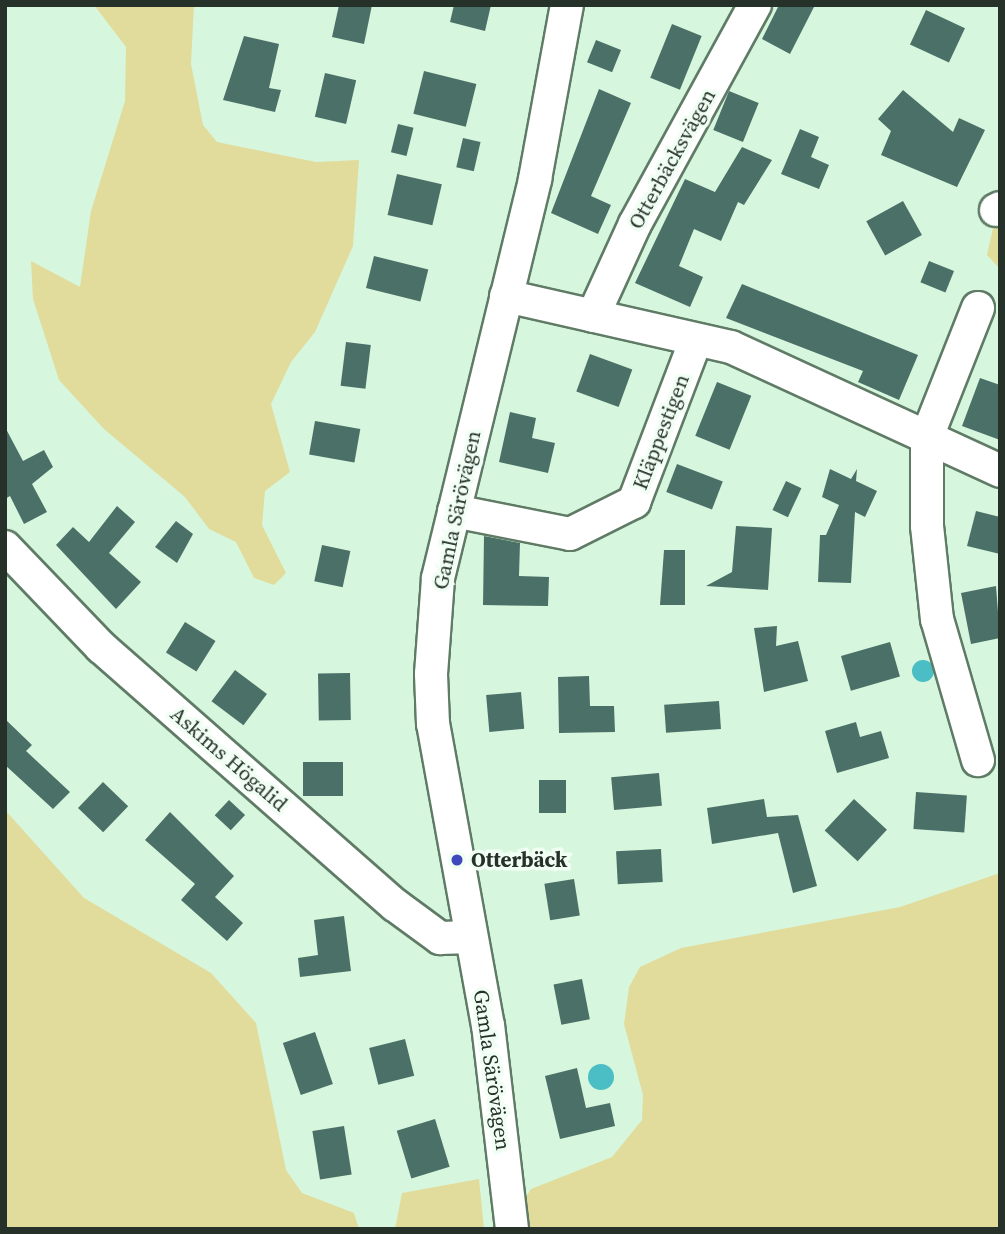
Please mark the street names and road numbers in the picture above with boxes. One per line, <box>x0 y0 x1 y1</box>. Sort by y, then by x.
street label: Otterbäcksvägen <box>623 85 721 233</box>
street label: Kläppestigen <box>627 371 695 493</box>
street label: Gamla Särövägen <box>428 428 486 592</box>
street label: Askims Högalid <box>165 701 293 817</box>
street label: Gamla Särövägen <box>468 988 516 1152</box>

